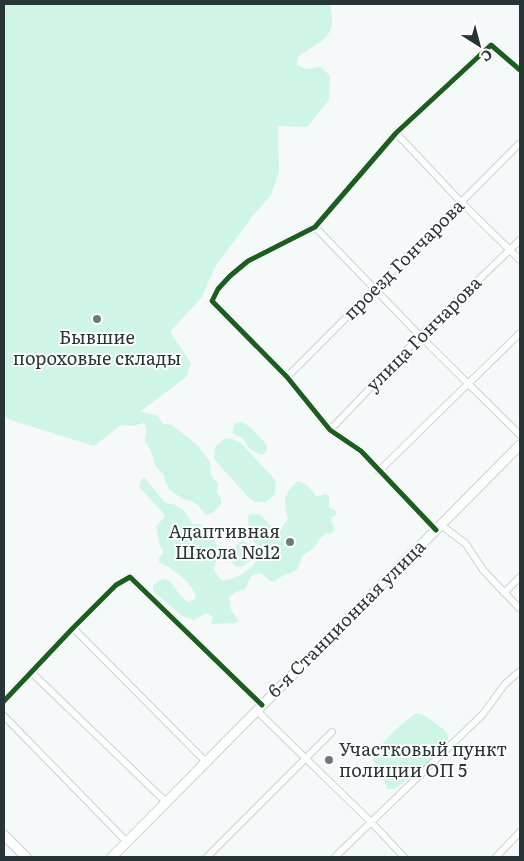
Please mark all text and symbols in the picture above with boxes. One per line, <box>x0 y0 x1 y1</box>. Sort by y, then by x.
north arrow <box>454 20 504 70</box>
text: С <box>477 45 497 67</box>
street label: проезд Гончарова <box>336 192 470 326</box>
street label: улица Гончарова <box>359 269 487 397</box>
marker: Бывшие пороховые склады <box>91 313 103 325</box>
place label: Бывшие пороховые склады <box>13 323 181 371</box>
place label: Адаптивная Школа №12 <box>168 517 280 565</box>
street label: 6-я Станционная улица <box>261 533 431 703</box>
marker: Адаптивная Школа №12 <box>284 536 296 548</box>
place label: Участковый пункт полиции ОП 5 <box>339 735 507 783</box>
marker: Участковый пункт полиции ОП 5 <box>323 754 335 766</box>

